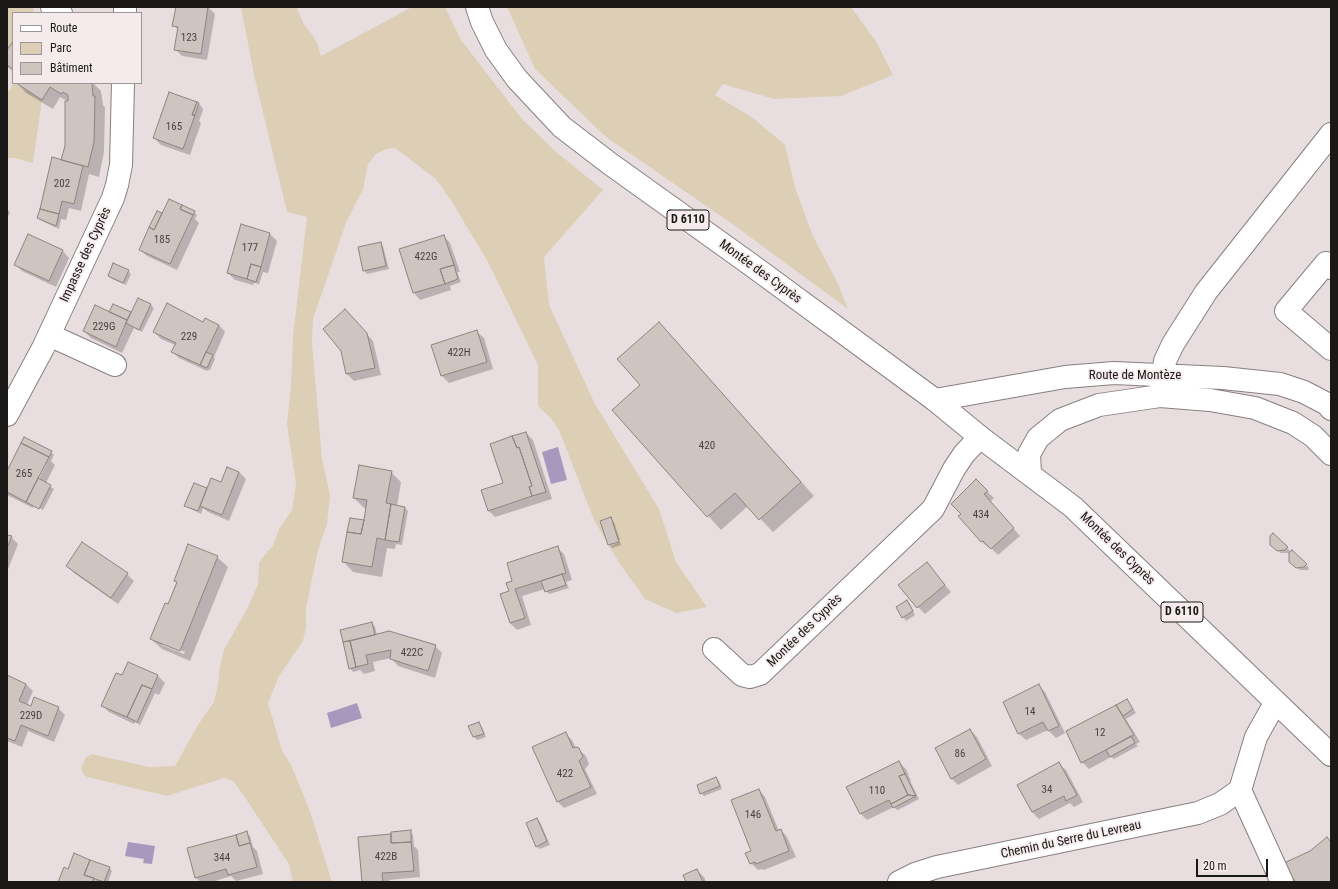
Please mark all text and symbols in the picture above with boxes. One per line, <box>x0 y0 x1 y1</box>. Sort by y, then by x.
legend <box>12 12 142 84</box>
text: Route <box>50 21 77 35</box>
house number: 123 <box>181 31 197 45</box>
text: Parc <box>50 41 71 55</box>
text: Bâtiment <box>50 61 93 75</box>
house number: 165 <box>166 120 182 134</box>
house number: 202 <box>54 177 70 191</box>
street label: Impasse des Cyprès <box>57 205 115 305</box>
road number: D 6110 <box>667 210 709 230</box>
house number: 185 <box>154 233 170 247</box>
street label: Montée des Cyprès <box>716 237 804 307</box>
house number: 177 <box>242 241 258 255</box>
house number: 422G <box>415 250 437 264</box>
house number: 229G <box>93 320 115 334</box>
house number: 229 <box>181 330 197 344</box>
house number: 422H <box>447 346 471 360</box>
street label: Route de Montèze <box>1089 368 1181 384</box>
house number: 420 <box>699 439 715 453</box>
house number: 265 <box>16 467 32 481</box>
house number: 434 <box>973 508 989 522</box>
street label: Montée des Cyprès <box>1076 509 1158 589</box>
street label: Montée des Cyprès <box>764 591 846 671</box>
road number: D 6110 <box>1161 602 1203 622</box>
house number: 422C <box>401 646 423 660</box>
house number: 14 <box>1025 705 1035 719</box>
house number: 229D <box>20 709 42 723</box>
house number: 12 <box>1095 726 1105 740</box>
house number: 86 <box>955 747 965 761</box>
house number: 422 <box>557 767 573 781</box>
house number: 34 <box>1042 783 1052 797</box>
house number: 110 <box>869 784 885 798</box>
house number: 146 <box>745 808 761 822</box>
street label: Chemin du Serre du Levreau <box>999 817 1143 863</box>
house number: 422B <box>375 850 397 864</box>
house number: 344 <box>214 851 230 865</box>
scale bar <box>1198 851 1270 877</box>
text: 20 m <box>1203 859 1227 873</box>

